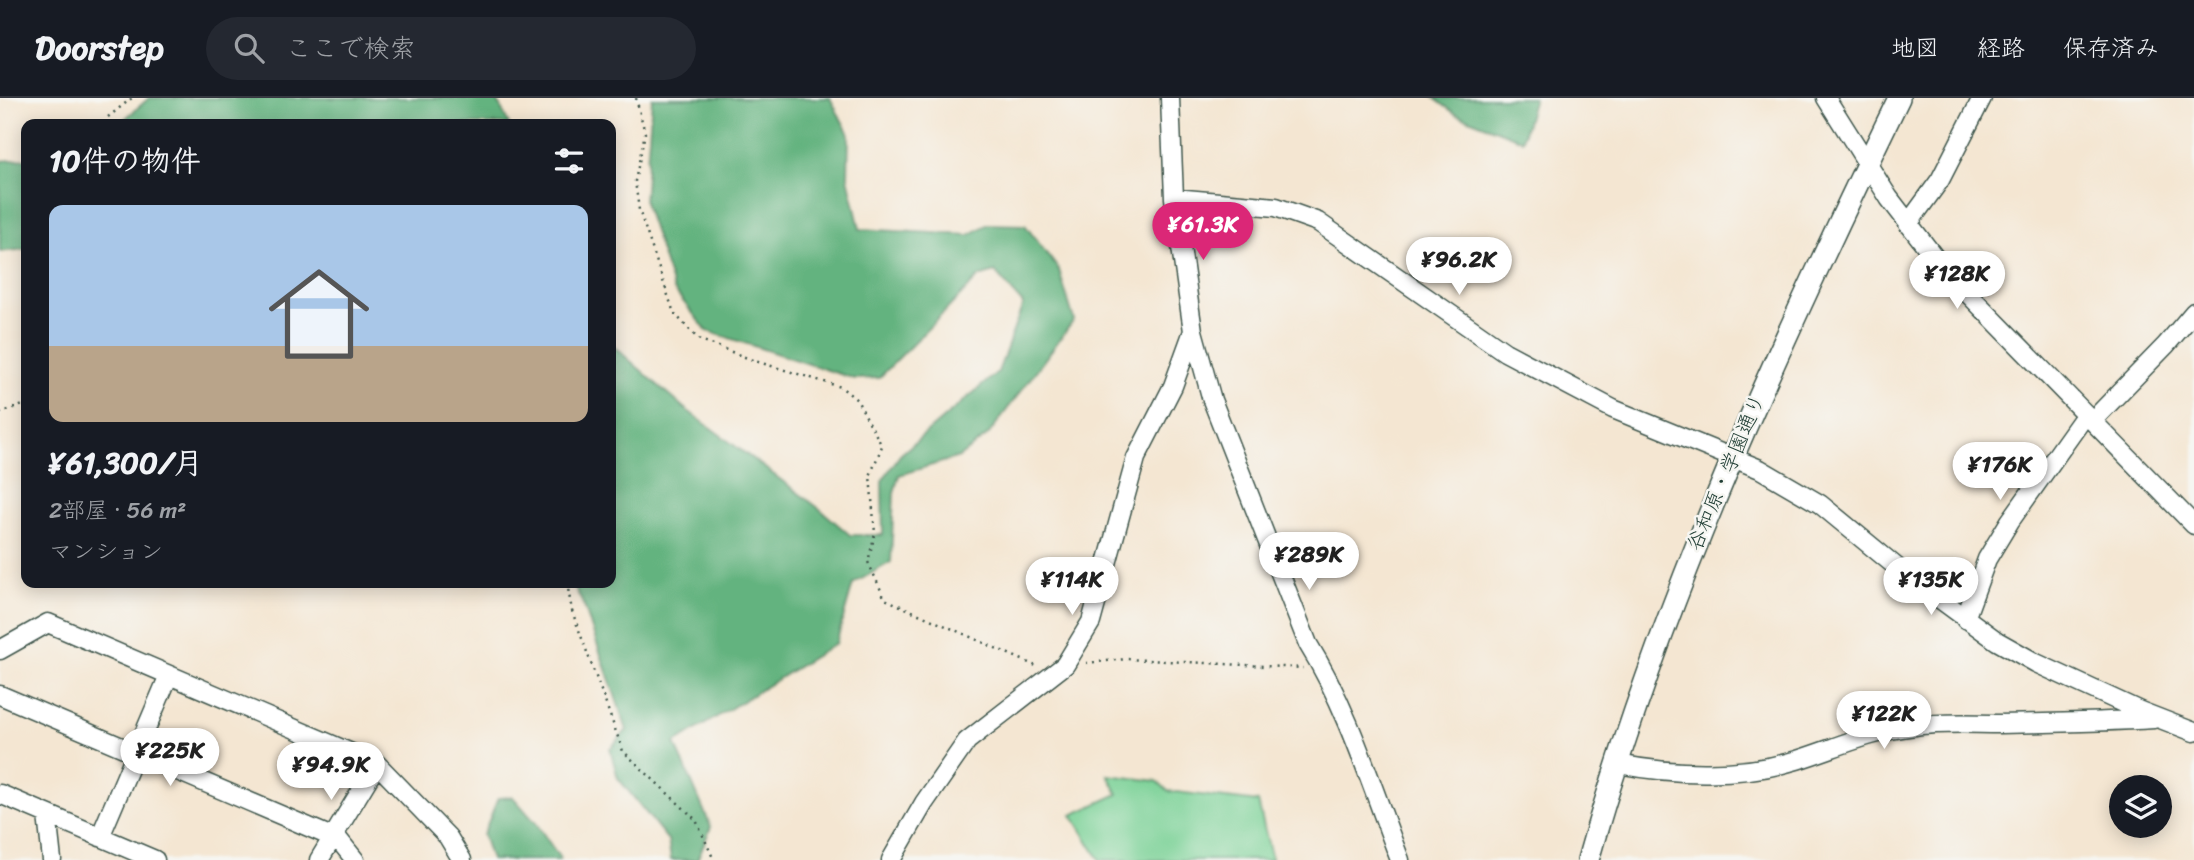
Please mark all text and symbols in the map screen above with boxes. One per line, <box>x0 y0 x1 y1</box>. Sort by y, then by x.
search box <box>206 17 696 80</box>
text: Doorstep <box>35 19 164 77</box>
text: ここで検索 <box>286 25 416 71</box>
text: 地図 <box>1891 27 1939 69</box>
text: 経路 <box>1977 27 2025 69</box>
text: 保存済み <box>2063 27 2159 69</box>
icon: search <box>230 29 268 67</box>
text: 10件の物件 <box>49 134 201 188</box>
icon: filters <box>550 142 588 180</box>
pin: ¥61.3K <box>1146 202 1260 262</box>
text: ¥61.3K <box>1168 204 1238 245</box>
pin: ¥96.2K <box>1402 238 1516 297</box>
text: ¥96.2K <box>1422 239 1496 280</box>
icon: home <box>256 251 382 377</box>
pin: ¥128K <box>1908 252 2006 311</box>
text: ¥128K <box>1925 253 1989 294</box>
street label: 谷和原・学園通り <box>1676 387 1776 557</box>
text: ¥61,300/月 <box>49 436 203 490</box>
pin: ¥176K <box>1951 442 2049 502</box>
text: ¥176K <box>1969 444 2031 485</box>
text: 2部屋 · 56 m² <box>49 490 186 531</box>
text: マンション <box>49 531 163 572</box>
pin: ¥289K <box>1260 532 1358 592</box>
text: ¥289K <box>1275 534 1343 575</box>
pin: ¥114K <box>1023 558 1121 617</box>
pin: ¥135K <box>1882 558 1980 617</box>
text: ¥114K <box>1042 559 1102 600</box>
text: ¥135K <box>1899 559 1963 600</box>
pin: ¥122K <box>1835 692 1933 751</box>
text: ¥122K <box>1852 693 1916 734</box>
pin: ¥225K <box>121 728 219 788</box>
text: ¥225K <box>136 730 204 771</box>
pin: ¥94.9K <box>274 742 388 802</box>
text: ¥94.9K <box>293 744 369 785</box>
map controls <box>2109 775 2172 838</box>
button: layers <box>2109 775 2172 838</box>

